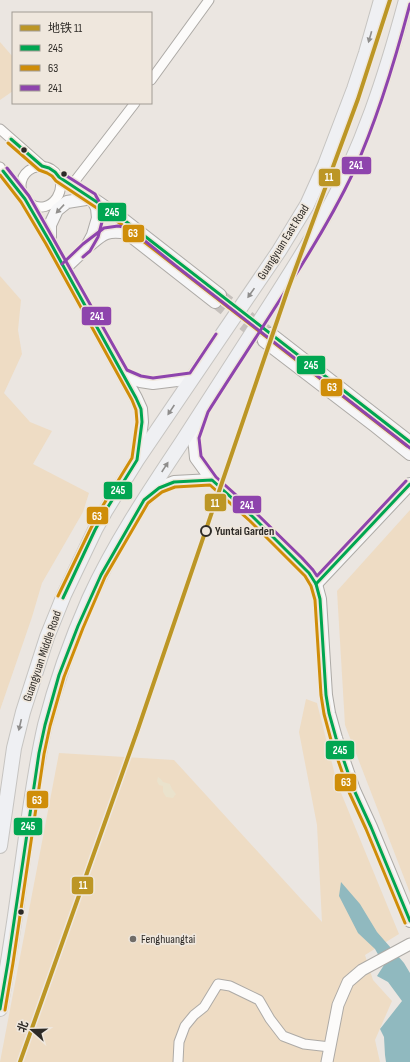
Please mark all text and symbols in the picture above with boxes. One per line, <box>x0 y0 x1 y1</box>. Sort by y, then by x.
legend <box>12 12 152 104</box>
text: 地铁 11 <box>48 21 83 36</box>
one-way arrow <box>367 32 373 44</box>
text: 245 <box>48 41 63 56</box>
text: 63 <box>48 61 58 76</box>
text: 241 <box>48 81 63 96</box>
unlabelled marker <box>19 145 29 155</box>
line badge: 241 <box>341 156 372 175</box>
text: 241 <box>349 159 364 172</box>
line badge: 11 <box>318 168 341 187</box>
unlabelled marker <box>59 169 69 179</box>
text: 11 <box>325 171 334 184</box>
line badge: 245 <box>97 202 127 222</box>
street label: Guangyuan East Road <box>254 202 313 283</box>
one-way arrow <box>55 204 64 214</box>
text: 245 <box>105 206 120 219</box>
line badge: 63 <box>122 224 145 243</box>
text: 63 <box>128 227 138 240</box>
one-way arrow <box>247 288 255 298</box>
line badge: 241 <box>81 306 112 326</box>
text: 241 <box>90 310 105 323</box>
line badge: 245 <box>296 355 326 375</box>
text: 245 <box>304 359 319 372</box>
line badge: 63 <box>320 378 343 397</box>
text: 63 <box>327 381 337 394</box>
one-way arrow <box>167 405 175 416</box>
one-way arrow <box>161 462 169 472</box>
line badge: 245 <box>103 481 133 500</box>
text: 245 <box>111 484 126 497</box>
line badge: 11 <box>204 493 227 512</box>
line badge: 241 <box>232 495 262 514</box>
text: 11 <box>211 497 220 510</box>
text: 241 <box>240 499 255 512</box>
line badge: 63 <box>86 506 109 525</box>
text: 63 <box>92 510 102 523</box>
place label: Yuntai Garden <box>215 524 274 539</box>
marker: Yuntai Garden <box>200 525 212 537</box>
street label: Guangyuan Middle Road <box>20 609 65 704</box>
one-way arrow <box>17 719 23 731</box>
line badge: 245 <box>325 740 355 760</box>
text: 245 <box>333 744 348 757</box>
line badge: 63 <box>334 773 357 792</box>
text: 63 <box>341 776 351 789</box>
line badge: 63 <box>26 790 49 809</box>
text: 63 <box>32 794 42 807</box>
line badge: 245 <box>13 817 43 836</box>
text: 245 <box>21 820 36 833</box>
line badge: 11 <box>71 876 94 895</box>
text: 11 <box>79 879 88 892</box>
unlabelled marker <box>16 907 26 917</box>
place label: Fenghuangtai <box>141 932 195 947</box>
marker: Fenghuangtai <box>128 934 138 944</box>
north arrow <box>12 1010 52 1050</box>
text: 北 <box>15 1019 31 1034</box>

